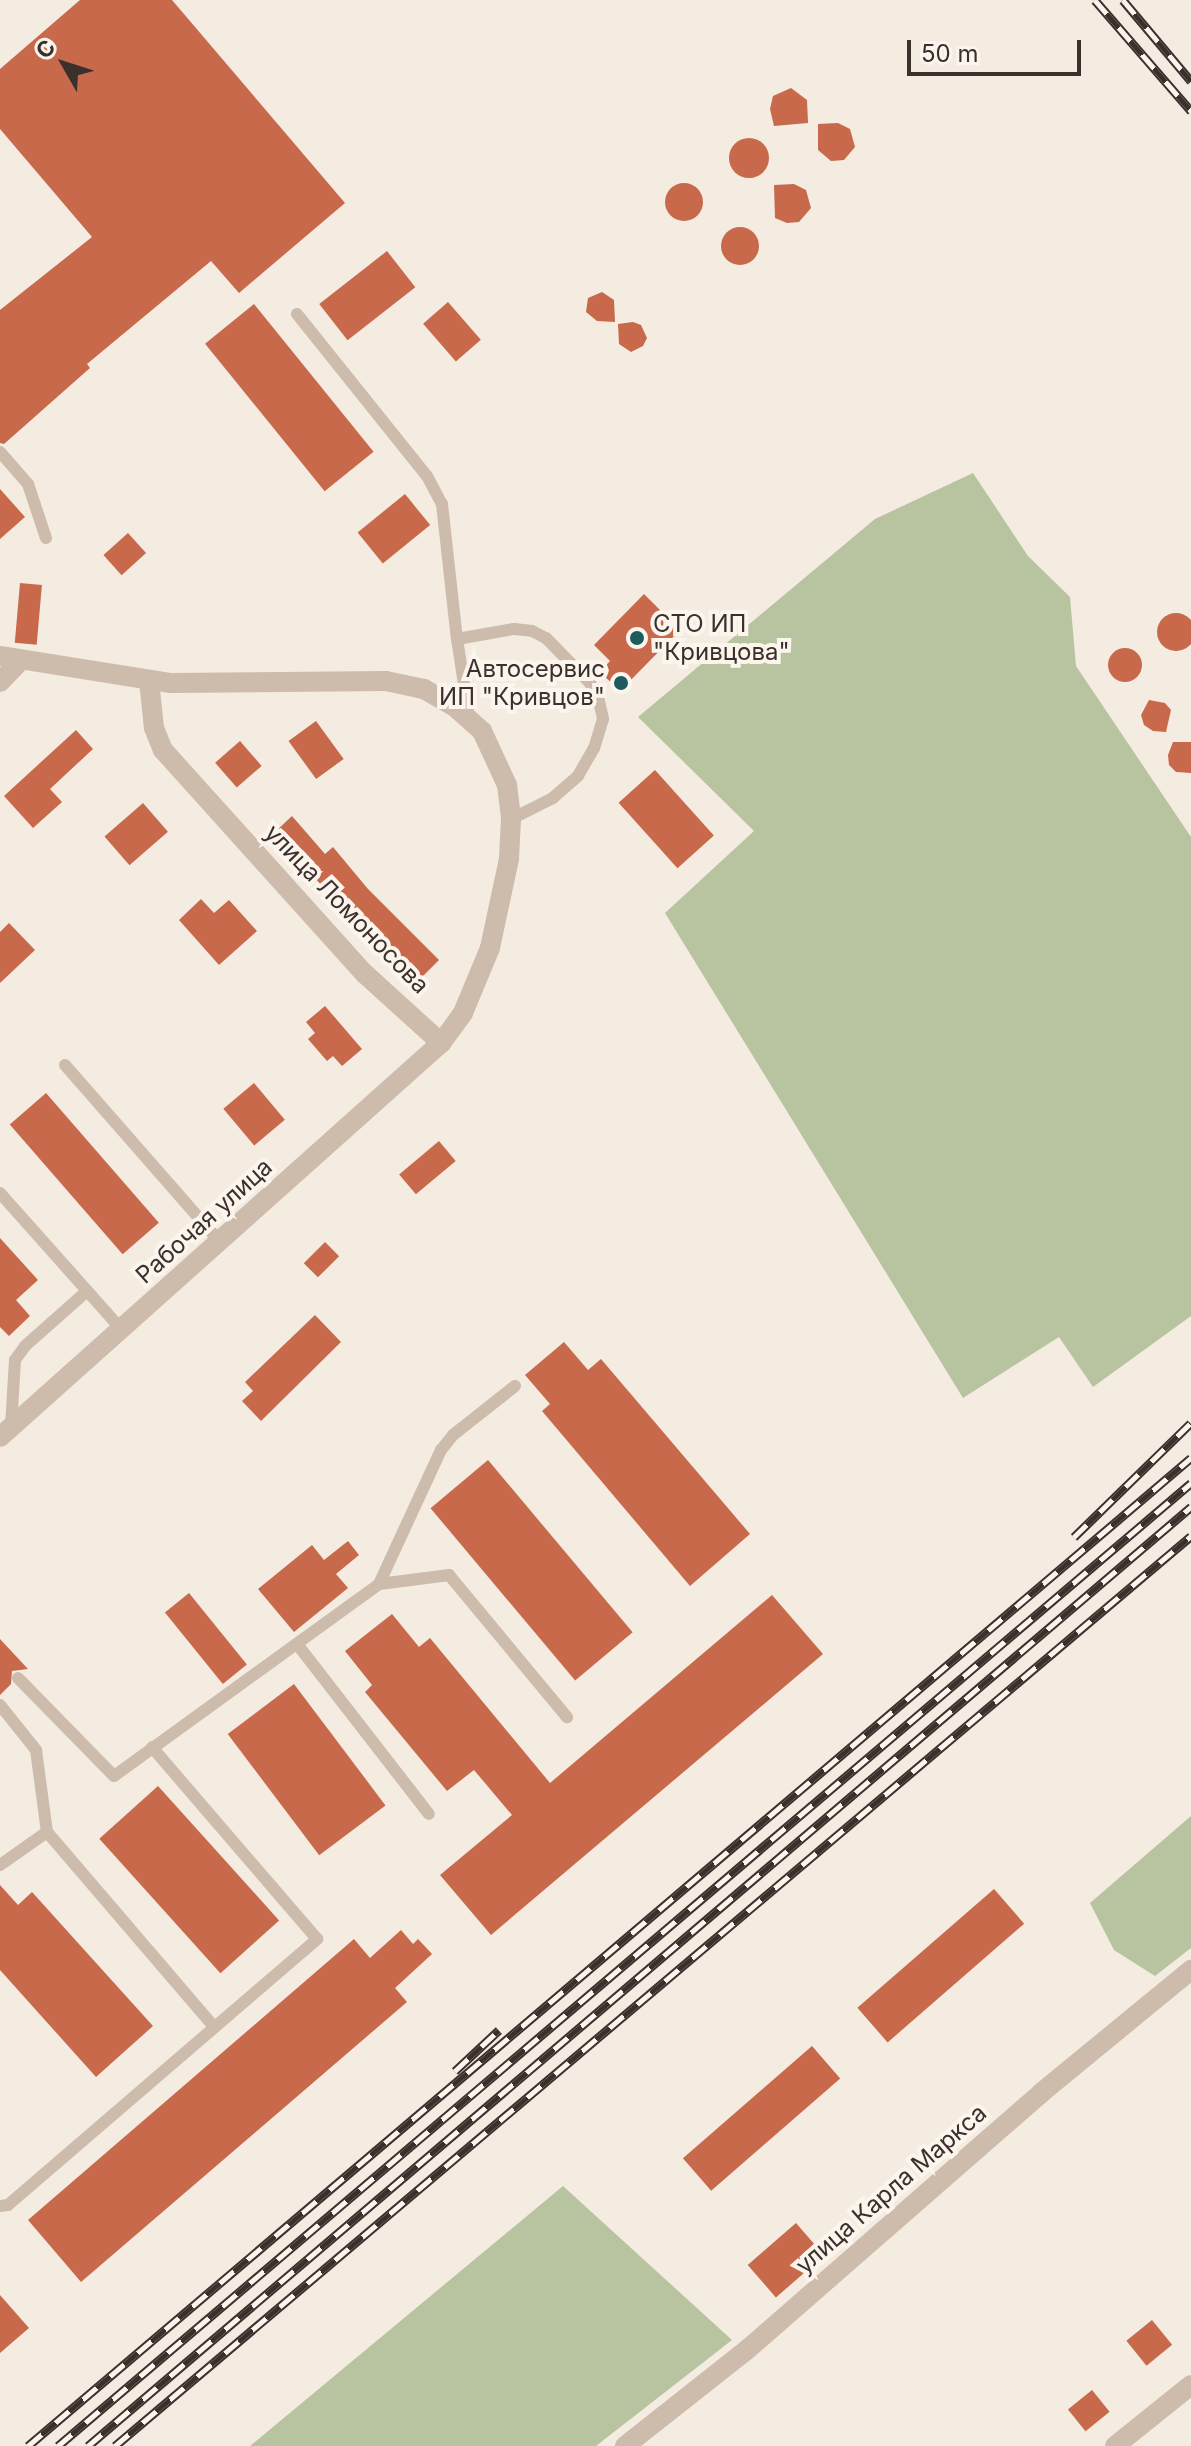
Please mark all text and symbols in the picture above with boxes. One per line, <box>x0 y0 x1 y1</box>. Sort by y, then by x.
north arrow <box>24 24 104 104</box>
scale bar <box>911 24 1085 74</box>
text: С <box>30 34 61 63</box>
text: 50 m <box>921 39 979 68</box>
place label: СТО ИП "Кривцова" <box>653 610 790 666</box>
marker: СТО ИП "Кривцова" <box>628 629 646 647</box>
place label: Автосервис ИП "Кривцов" <box>439 655 605 711</box>
marker: Автосервис ИП "Кривцов" <box>612 674 630 692</box>
street label: улица Ломоносова <box>259 818 435 1000</box>
street label: Рабочая улица <box>130 1152 278 1290</box>
street label: улица Карла Маркса <box>790 2098 992 2280</box>

